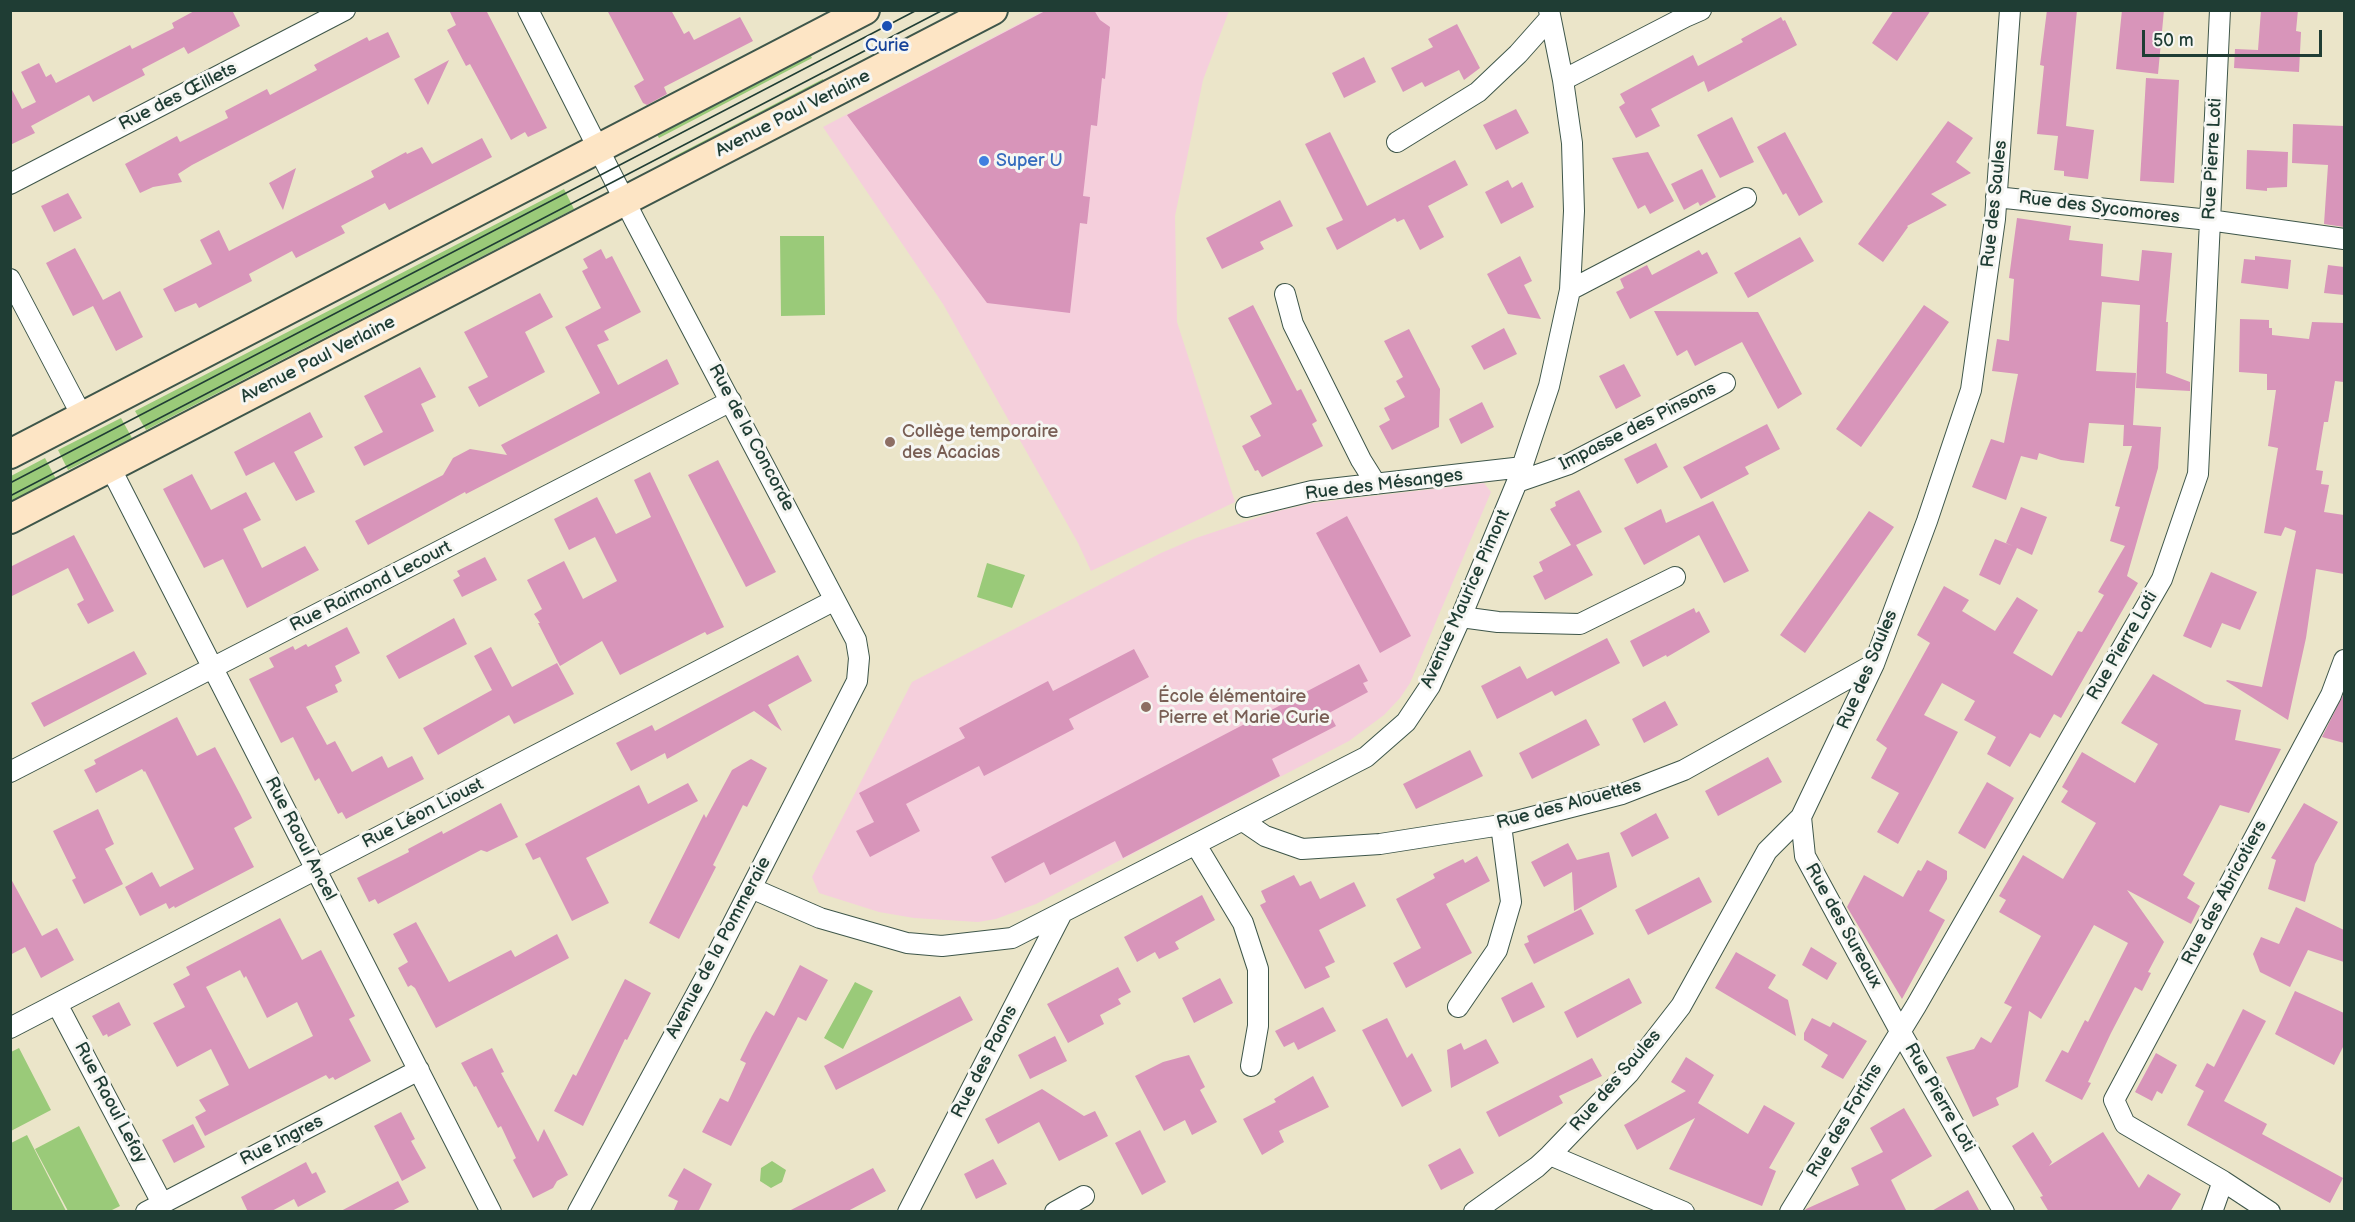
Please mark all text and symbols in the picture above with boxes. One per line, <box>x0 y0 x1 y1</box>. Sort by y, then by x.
scale bar <box>2145 18 2325 56</box>
marker: Curie <box>880 19 894 33</box>
text: 50 m <box>2153 30 2194 51</box>
place label: Curie <box>865 35 909 57</box>
street label: Rue des Œillets <box>116 58 240 136</box>
street label: Avenue Paul Verlaine <box>712 66 874 162</box>
street label: Rue Pierre Loti <box>2199 97 2227 221</box>
street label: Rue des Saules <box>1978 139 2012 269</box>
place label: Super U <box>996 150 1063 172</box>
marker: Super U <box>977 154 991 168</box>
street label: Rue des Sycomores <box>2017 187 2181 229</box>
street label: Avenue Paul Verlaine <box>237 312 399 408</box>
street label: Rue de la Concorde <box>703 361 799 515</box>
street label: Impasse des Pinsons <box>1556 378 1720 476</box>
place label: Collège temporaire des Acacias <box>902 421 1058 464</box>
marker: Collège temporaire des Acacias <box>883 435 897 449</box>
street label: Rue des Mésanges <box>1304 465 1464 505</box>
street label: Avenue Maurice Pimont <box>1417 506 1515 692</box>
street label: Rue Raimond Lecourt <box>287 537 455 637</box>
street label: Rue Pierre Loti <box>2083 588 2163 704</box>
street label: Rue des Saules <box>1833 607 1903 733</box>
place label: École élémentaire Pierre et Marie Curie <box>1158 686 1330 728</box>
marker: École élémentaire Pierre et Marie Curie <box>1139 700 1153 714</box>
street label: Rue Raoul Ancel <box>260 774 340 904</box>
street label: Rue Léon Lioust <box>359 774 487 854</box>
street label: Rue des Alouettes <box>1494 775 1644 835</box>
street label: Rue des Abricotiers <box>2178 817 2272 969</box>
street label: Avenue de la Pommeraie <box>662 854 776 1042</box>
street label: Rue des Sureaux <box>1800 860 1886 992</box>
street label: Rue des Paons <box>947 1002 1023 1122</box>
street label: Rue des Saules <box>1566 1026 1666 1136</box>
street label: Rue Raoul Lefay <box>69 1039 151 1167</box>
street label: Rue Pierre Loti <box>1899 1040 1979 1156</box>
street label: Rue des Fortins <box>1803 1060 1887 1182</box>
street label: Rue Ingres <box>237 1111 327 1171</box>

